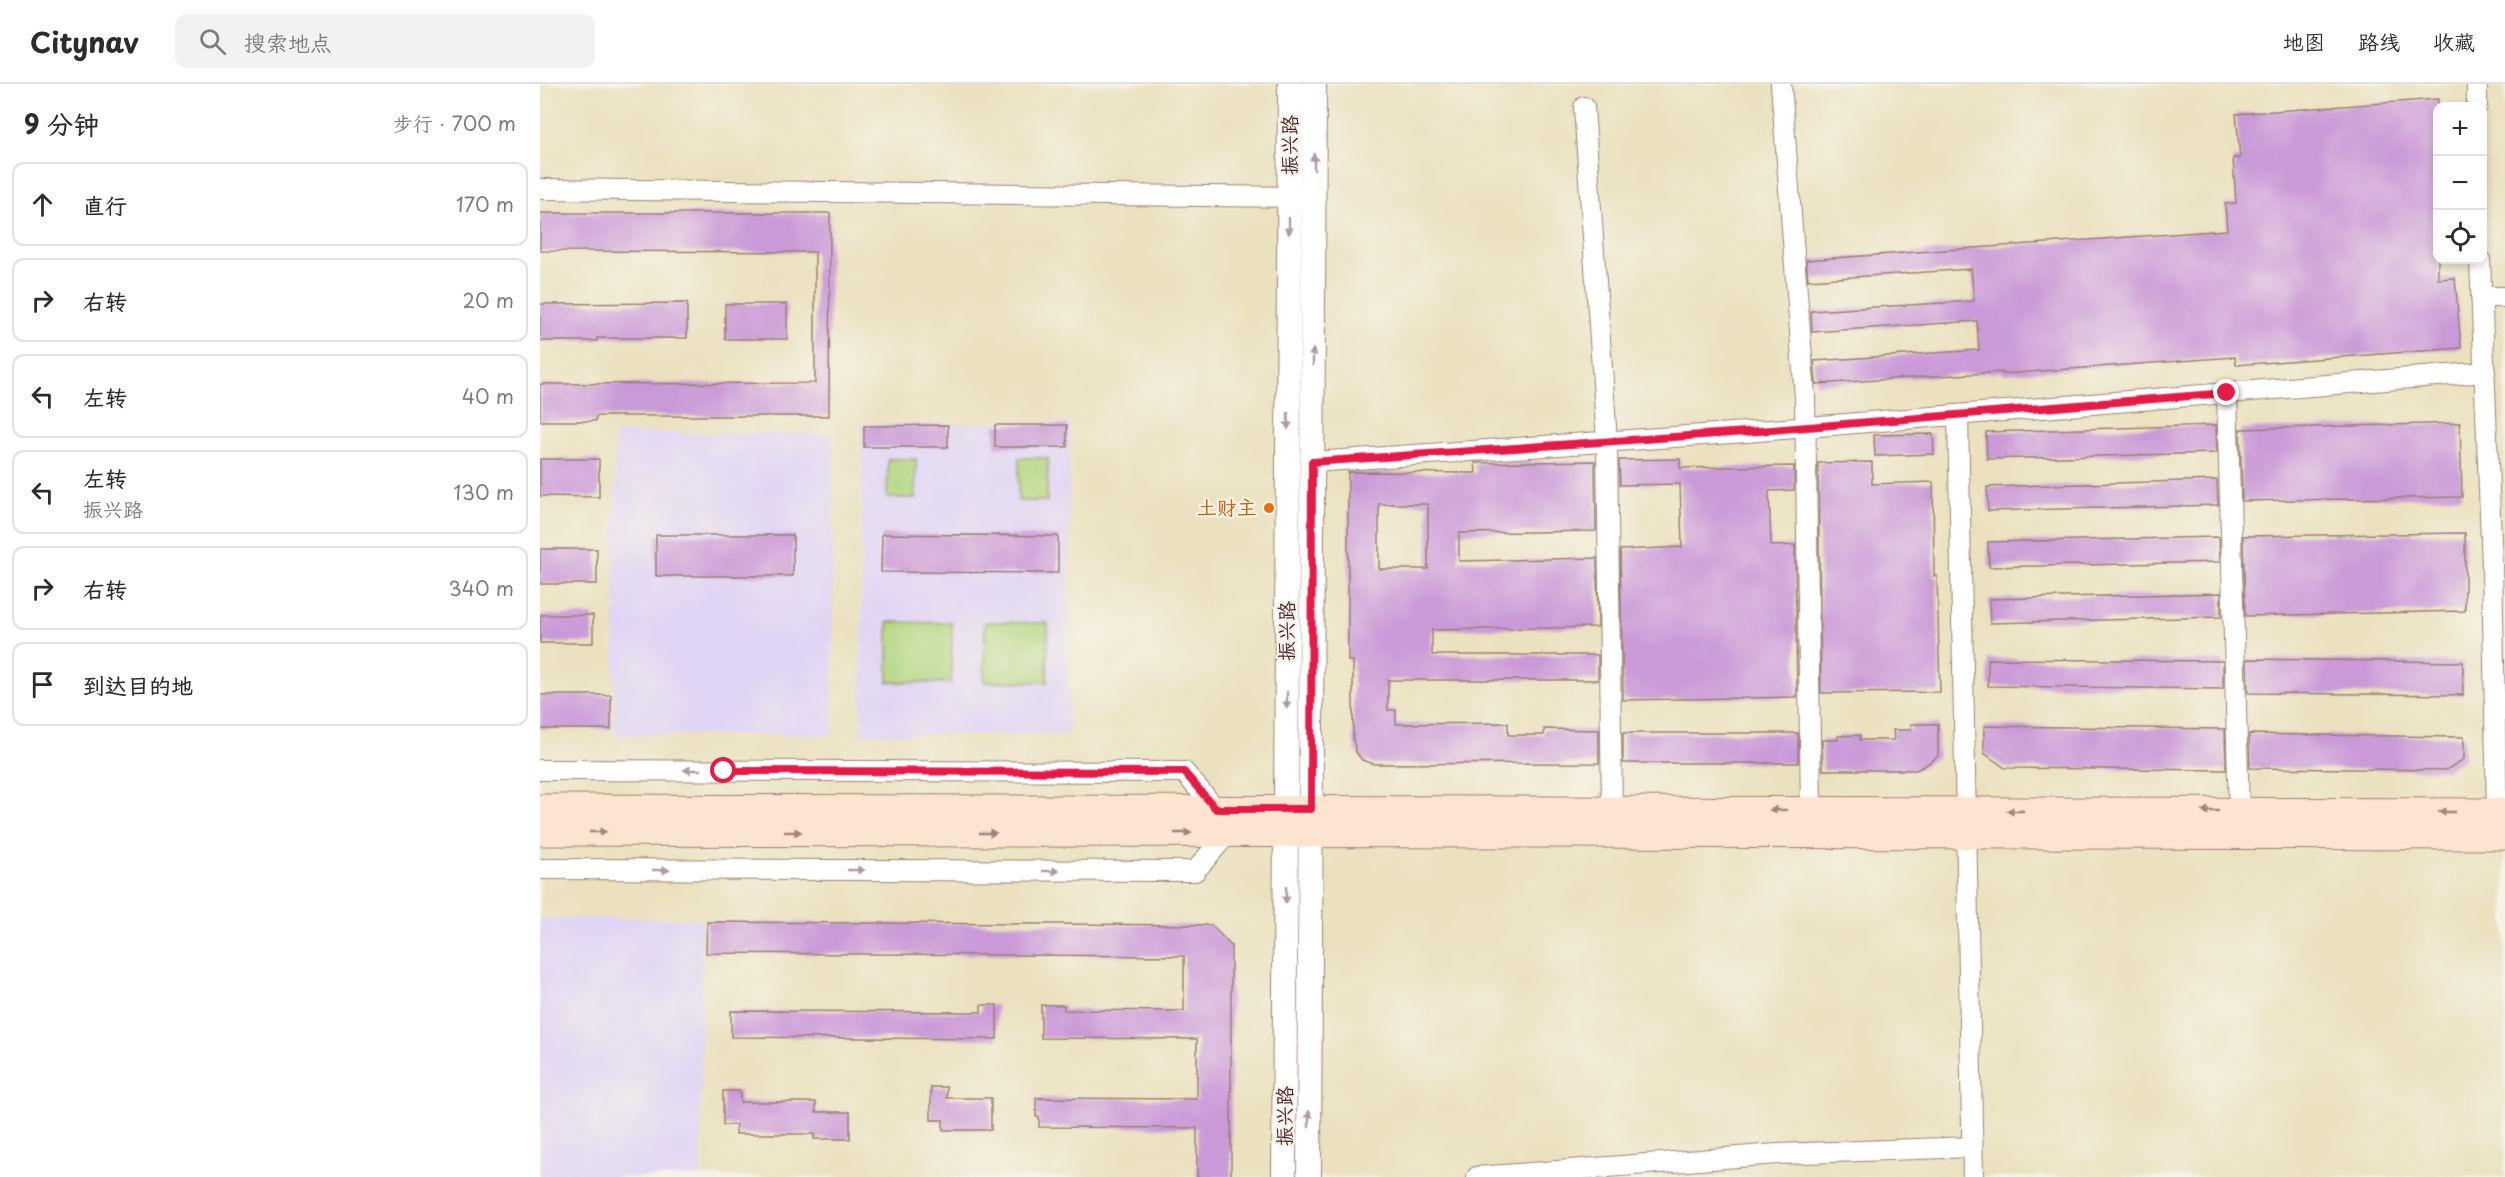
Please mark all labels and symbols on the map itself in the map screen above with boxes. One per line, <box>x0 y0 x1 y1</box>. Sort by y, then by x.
street label: 振兴路 <box>1274 114 1304 175</box>
one-way arrow <box>1309 152 1319 171</box>
one-way arrow <box>1284 217 1294 236</box>
one-way arrow <box>1308 347 1318 366</box>
route end <box>2213 379 2239 405</box>
one-way arrow <box>1283 412 1293 431</box>
place label: 土财主 <box>1197 492 1257 522</box>
marker: 土财主 <box>1262 501 1276 515</box>
street label: 振兴路 <box>1271 600 1301 661</box>
one-way arrow <box>1282 691 1292 710</box>
route start <box>710 757 736 783</box>
one-way arrow <box>682 765 701 775</box>
one-way arrow <box>1768 805 1787 815</box>
one-way arrow <box>2005 806 2024 816</box>
one-way arrow <box>2200 806 2219 816</box>
one-way arrow <box>2437 807 2456 817</box>
one-way arrow <box>589 827 608 837</box>
one-way arrow <box>784 827 803 837</box>
one-way arrow <box>979 828 998 838</box>
one-way arrow <box>1174 828 1193 838</box>
one-way arrow <box>652 865 671 875</box>
one-way arrow <box>847 865 866 875</box>
one-way arrow <box>1042 866 1061 876</box>
one-way arrow <box>1281 886 1291 905</box>
street label: 振兴路 <box>1269 1085 1299 1146</box>
one-way arrow <box>1304 1109 1314 1128</box>

